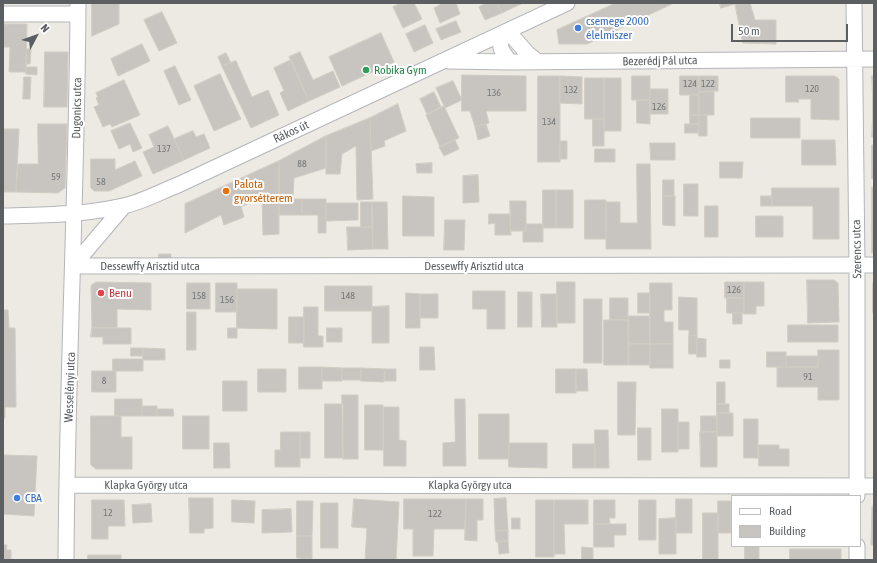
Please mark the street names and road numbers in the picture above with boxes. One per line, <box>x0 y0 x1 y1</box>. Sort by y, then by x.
street label: Bezerédj Pál utca <box>622 53 698 69</box>
street label: Dugonics utca <box>69 77 85 139</box>
street label: Rákos út <box>271 118 311 146</box>
street label: Szerencs utca <box>849 219 865 279</box>
street label: Dessewffy Arisztid utca <box>100 259 200 273</box>
street label: Dessewffy Arisztid utca <box>424 259 524 273</box>
street label: Wesselényi utca <box>62 352 78 422</box>
street label: Klapka György utca <box>104 478 188 492</box>
street label: Klapka György utca <box>428 478 512 492</box>

